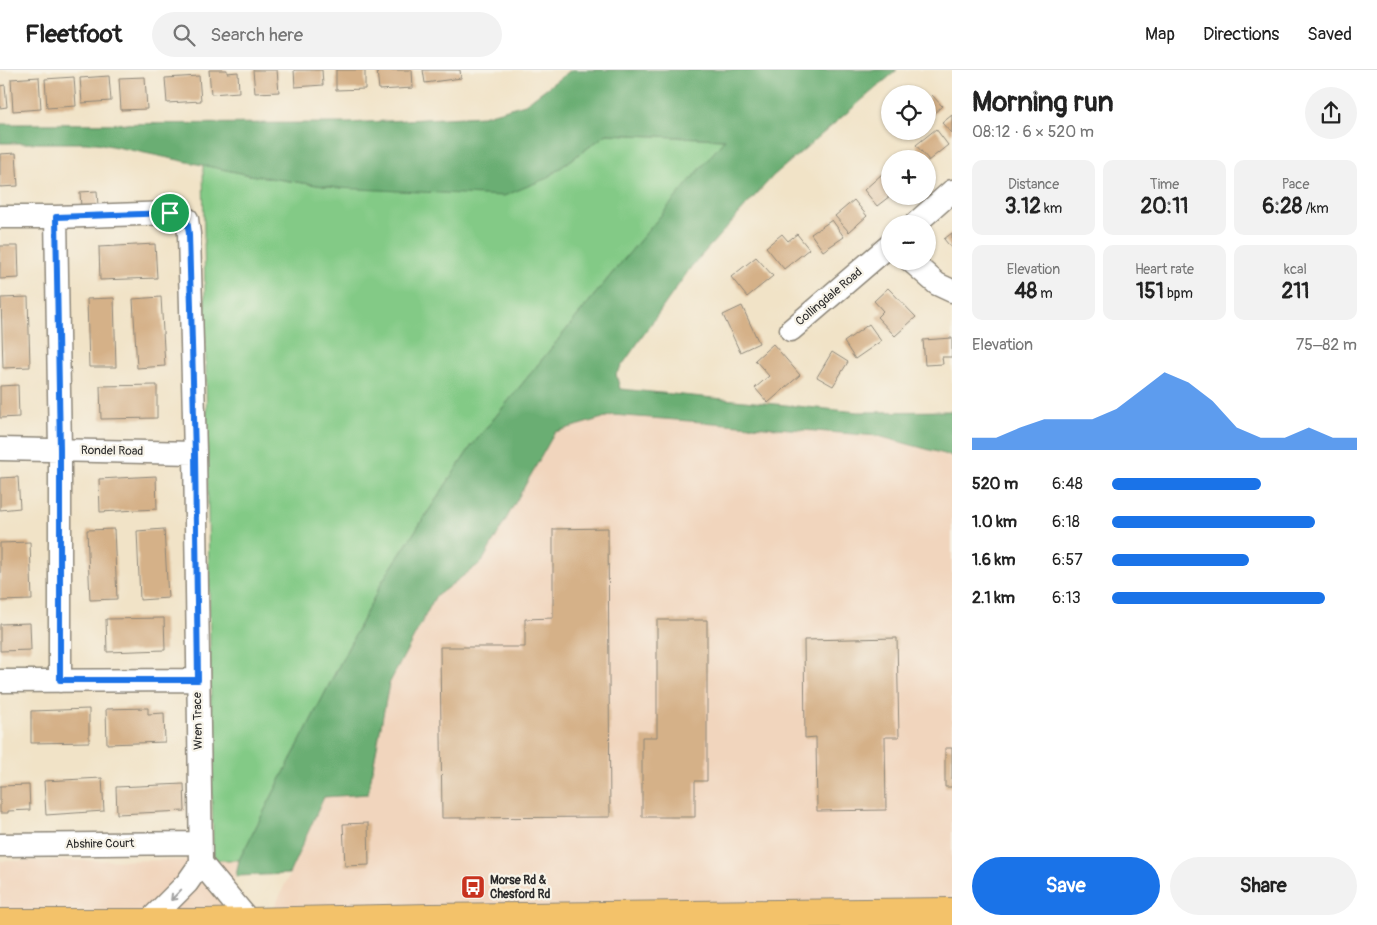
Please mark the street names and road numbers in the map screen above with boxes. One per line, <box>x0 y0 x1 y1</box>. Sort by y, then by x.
street label: Collingdale Road <box>793 265 865 329</box>
street label: Rondel Road <box>81 443 143 459</box>
street label: Wren Trace <box>190 692 206 750</box>
street label: Abshire Court <box>66 836 135 852</box>

